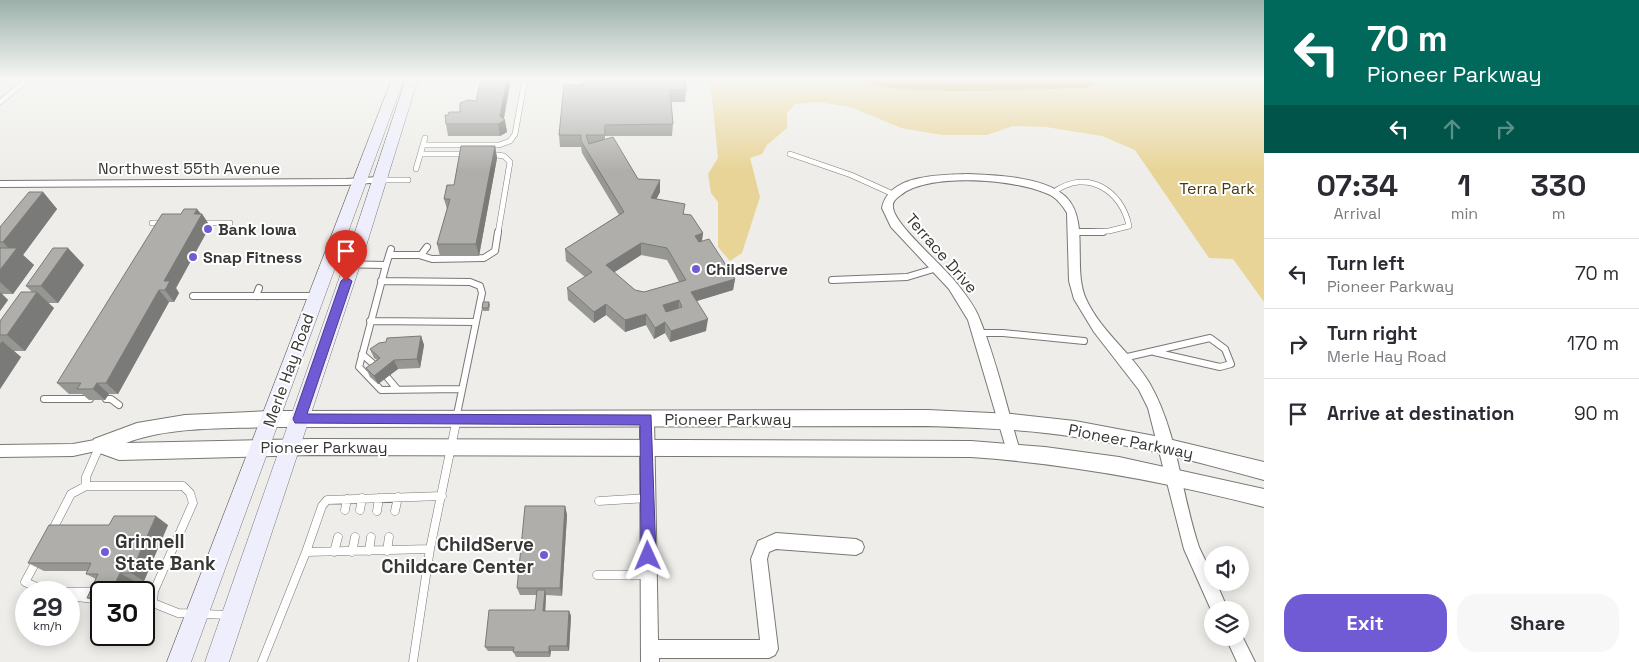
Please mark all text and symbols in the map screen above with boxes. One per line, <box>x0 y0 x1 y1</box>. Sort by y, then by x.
text: 70 m <box>1367 17 1448 61</box>
icon: left <box>1284 20 1349 85</box>
text: Pioneer Parkway <box>1367 60 1542 88</box>
icon: left <box>1385 115 1413 143</box>
icon: ahead <box>1438 115 1466 143</box>
icon: right <box>1491 115 1519 143</box>
street label: Northwest 55th Avenue <box>98 158 280 179</box>
text: 07:34 <box>1316 166 1398 205</box>
text: 1 <box>1458 166 1471 205</box>
text: 330 <box>1531 166 1587 205</box>
park label: Terra Park <box>1179 178 1255 199</box>
text: Arrival <box>1334 203 1381 224</box>
text: min <box>1451 203 1478 224</box>
text: m <box>1552 203 1565 224</box>
street label: Terrace Drive <box>901 209 982 298</box>
place label: Bank Iowa <box>218 219 297 240</box>
marker: Bank Iowa <box>202 223 214 235</box>
pin <box>325 230 367 281</box>
icon: arrive <box>332 237 360 265</box>
place label: Snap Fitness <box>203 247 302 268</box>
marker: Snap Fitness <box>187 251 199 263</box>
text: Turn left <box>1327 251 1405 276</box>
place label: ChildServe <box>706 259 788 280</box>
icon: left <box>1284 260 1312 288</box>
text: 70 m <box>1575 261 1619 286</box>
marker: ChildServe <box>690 263 702 275</box>
text: Pioneer Parkway <box>1327 276 1454 297</box>
street label: Merle Hay Road <box>258 310 319 430</box>
text: Turn right <box>1327 321 1417 346</box>
icon: right <box>1284 330 1312 358</box>
text: 170 m <box>1567 331 1619 356</box>
text: Merle Hay Road <box>1327 346 1447 367</box>
icon: arrive <box>1284 400 1312 428</box>
text: Arrive at destination <box>1327 401 1515 426</box>
text: 90 m <box>1574 401 1619 426</box>
street label: Pioneer Parkway <box>664 409 792 430</box>
street label: Pioneer Parkway <box>1067 419 1195 464</box>
street label: Pioneer Parkway <box>260 437 388 458</box>
place label: Grinnell State Bank <box>115 529 216 576</box>
position arrow <box>621 529 673 581</box>
place label: ChildServe Childcare Center <box>381 532 534 579</box>
marker: Grinnell State Bank <box>99 546 111 558</box>
map controls <box>1204 546 1249 646</box>
button: sound <box>1204 546 1249 591</box>
marker: ChildServe Childcare Center <box>538 549 550 561</box>
speed limit sign: 30 <box>90 581 155 646</box>
text: 29 <box>32 591 63 623</box>
button: Exit <box>1284 594 1447 652</box>
button: Share <box>1457 594 1619 652</box>
button: layers <box>1204 601 1249 646</box>
text: km/h <box>33 618 62 634</box>

